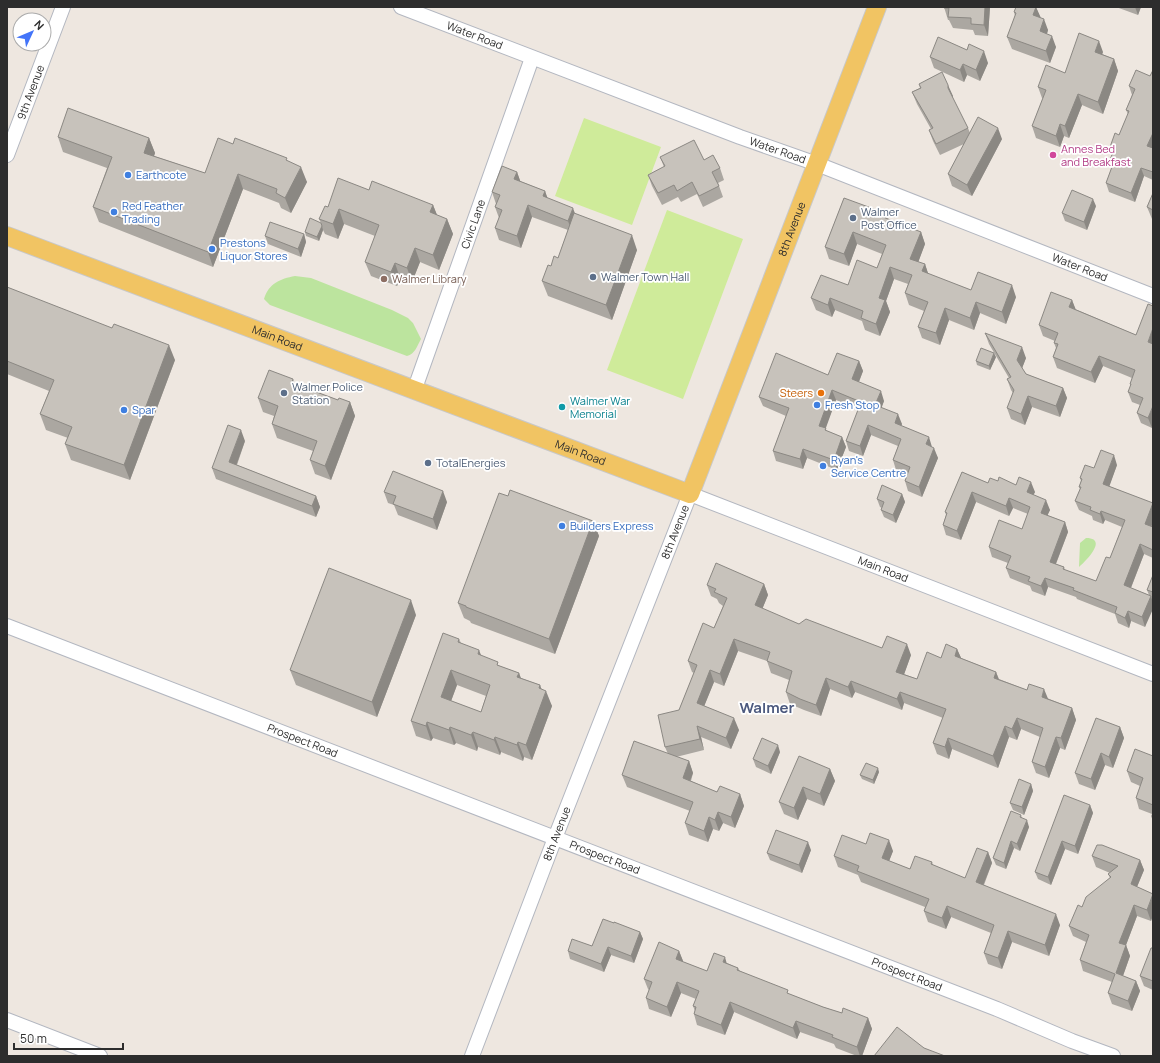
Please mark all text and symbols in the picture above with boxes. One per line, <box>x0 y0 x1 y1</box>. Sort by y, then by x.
north arrow <box>12 12 52 52</box>
text: N <box>31 17 48 33</box>
street label: Water Road <box>445 17 505 52</box>
street label: 9th Avenue <box>13 62 48 122</box>
street label: Water Road <box>748 133 808 167</box>
place label: Annes Bed and Breakfast <box>1061 141 1131 169</box>
marker: Annes Bed and Breakfast <box>1048 150 1058 160</box>
place label: Earthcote <box>136 167 187 182</box>
marker: Earthcote <box>123 170 133 180</box>
street label: Civic Lane <box>457 197 489 251</box>
place label: Red Feather Trading <box>122 198 183 226</box>
street label: 8th Avenue <box>774 199 809 258</box>
place label: Walmer Post Office <box>861 204 917 232</box>
marker: Red Feather Trading <box>109 207 119 217</box>
marker: Walmer Post Office <box>848 213 858 223</box>
place label: Prestons Liquor Stores <box>220 235 288 263</box>
marker: Prestons Liquor Stores <box>207 244 217 254</box>
street label: Water Road <box>1050 249 1110 285</box>
place label: Walmer Town Hall <box>601 269 689 284</box>
place label: Walmer Library <box>392 271 467 286</box>
marker: Walmer Town Hall <box>588 272 598 282</box>
marker: Walmer Library <box>379 274 389 284</box>
street label: Main Road <box>250 321 305 354</box>
place label: Walmer Police Station <box>292 379 364 407</box>
place label: Steers <box>780 385 813 400</box>
marker: Walmer Police Station <box>279 388 289 398</box>
marker: Steers <box>816 388 826 398</box>
place label: Walmer War Memorial <box>570 393 630 421</box>
place label: Fresh Stop <box>825 397 880 412</box>
marker: Fresh Stop <box>812 400 822 410</box>
place label: Spar <box>132 402 155 417</box>
marker: Walmer War Memorial <box>557 402 567 412</box>
marker: Spar <box>119 405 129 415</box>
street label: Main Road <box>553 436 608 468</box>
place label: Ryan's Service Centre <box>831 452 907 480</box>
place label: TotalEnergies <box>436 455 506 470</box>
marker: TotalEnergies <box>423 458 433 468</box>
marker: Ryan's Service Centre <box>818 461 828 471</box>
street label: 8th Avenue <box>657 502 692 561</box>
place label: Builders Express <box>570 518 654 533</box>
marker: Builders Express <box>557 521 567 531</box>
street label: Main Road <box>856 552 911 585</box>
district label: Walmer <box>739 697 795 718</box>
street label: Prospect Road <box>265 719 340 760</box>
street label: 8th Avenue <box>539 804 574 863</box>
street label: Prospect Road <box>568 836 642 877</box>
street label: Prospect Road <box>870 953 945 994</box>
scale bar <box>14 1025 123 1051</box>
text: 50 m <box>20 1030 47 1047</box>

